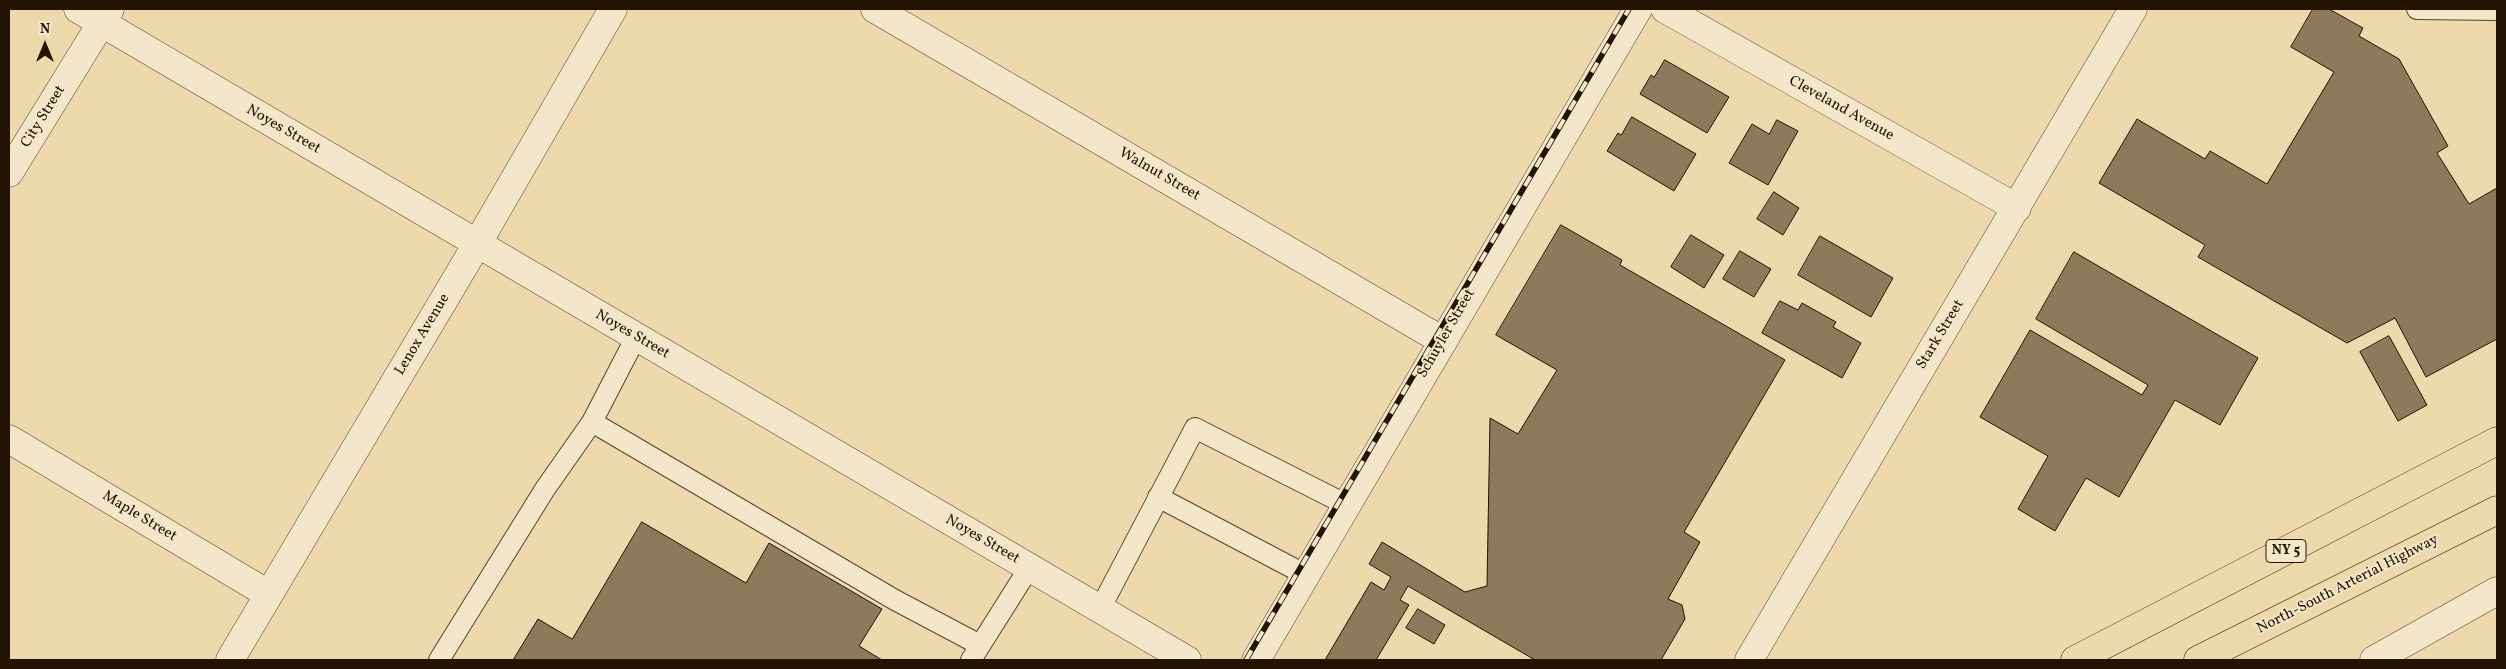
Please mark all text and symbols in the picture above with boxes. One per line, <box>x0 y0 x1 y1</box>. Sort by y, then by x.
north arrow <box>20 20 70 70</box>
text: N <box>40 20 50 39</box>
street label: Cleveland Avenue <box>1785 73 1897 145</box>
street label: City Street <box>18 83 70 151</box>
street label: Noyes Street <box>243 102 323 158</box>
street label: Walnut Street <box>1115 144 1203 206</box>
street label: Schuyler Street <box>1414 286 1480 382</box>
street label: Lenox Avenue <box>392 291 454 379</box>
street label: Stark Street <box>1913 297 1969 373</box>
street label: Noyes Street <box>592 307 672 363</box>
street label: Maple Street <box>98 488 180 546</box>
street label: Noyes Street <box>942 512 1022 568</box>
street label: North-South Arterial Highway <box>2254 531 2442 639</box>
road number: NY 5 <box>2266 540 2306 562</box>

